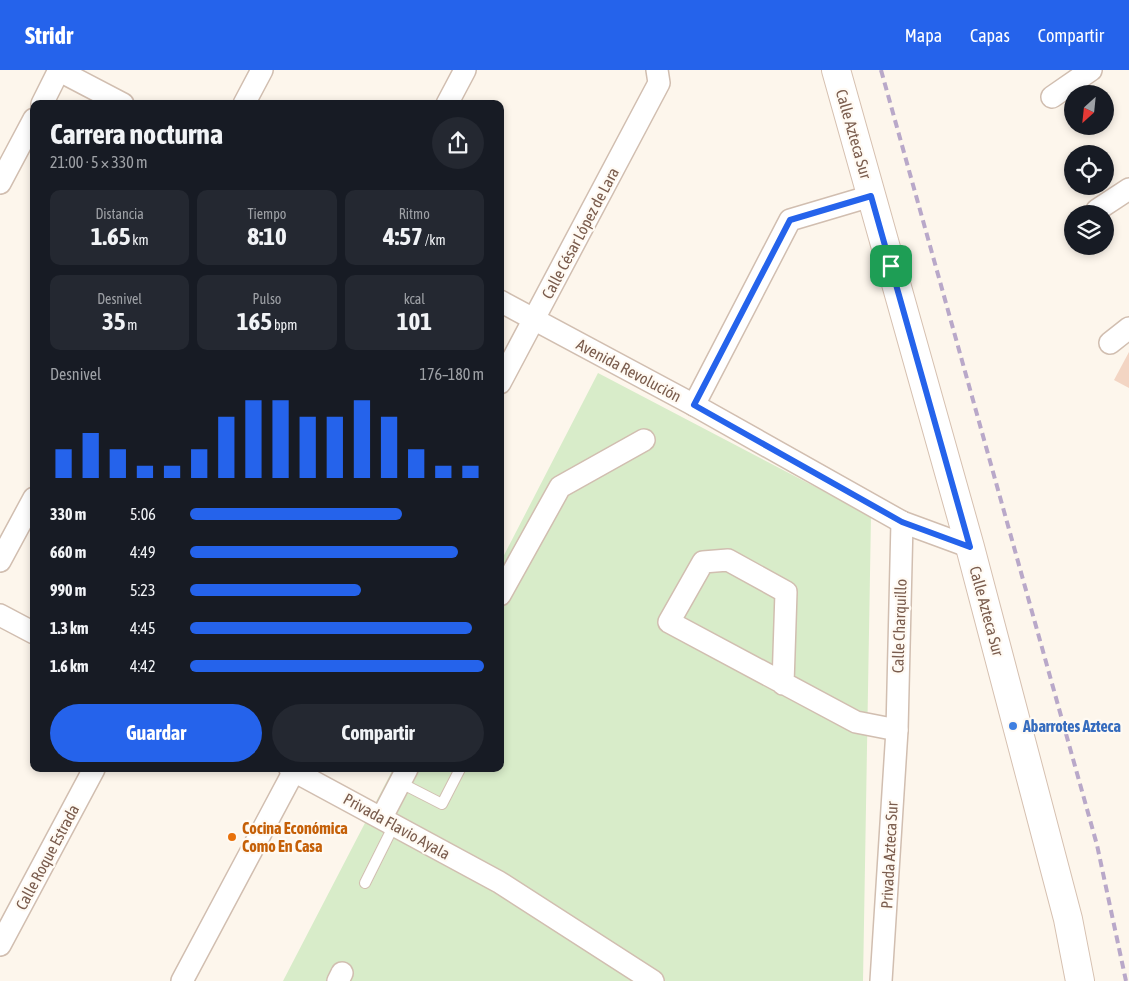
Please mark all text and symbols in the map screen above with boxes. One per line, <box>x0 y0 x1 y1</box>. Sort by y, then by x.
text: Stridr <box>25 22 73 49</box>
text: Mapa <box>905 25 942 46</box>
text: Capas <box>970 25 1010 46</box>
text: Compartir <box>1038 25 1104 46</box>
north arrow <box>1064 85 1114 135</box>
map controls <box>1064 85 1114 255</box>
street label: Calle Azteca Sur <box>833 87 875 181</box>
button: share <box>432 117 484 169</box>
text: Carrera nocturna <box>50 118 223 150</box>
button: locate <box>1064 145 1114 195</box>
text: 21:00 · 5 × 330 m <box>50 153 148 171</box>
street label: Calle César López de Lara <box>538 164 623 302</box>
button: layers <box>1064 205 1114 255</box>
text: Distancia <box>96 206 144 222</box>
text: Tiempo <box>248 206 286 222</box>
text: Ritmo <box>399 206 430 222</box>
text: 1.65 <box>91 222 130 250</box>
text: 8:10 <box>247 222 287 250</box>
text: 4:57 <box>383 222 423 250</box>
text: km <box>130 232 149 248</box>
text: /km <box>423 232 446 248</box>
pin <box>870 245 912 287</box>
icon: arrive <box>877 252 905 280</box>
text: Desnivel <box>97 291 142 307</box>
text: Pulso <box>253 291 281 307</box>
text: kcal <box>404 291 425 307</box>
text: 35 <box>102 307 125 335</box>
text: 165 <box>237 307 272 335</box>
text: 101 <box>397 307 432 335</box>
text: m <box>125 317 137 333</box>
text: bpm <box>272 317 297 333</box>
street label: Avenida Revolución <box>574 335 684 405</box>
text: Desnivel <box>50 365 101 383</box>
text: 176–180 m <box>420 365 484 383</box>
text: 330 m <box>50 505 86 523</box>
text: 5:06 <box>130 505 156 523</box>
text: 660 m <box>50 543 86 561</box>
text: 4:49 <box>130 543 155 561</box>
street label: Calle Azteca Sur <box>966 564 1008 658</box>
street label: Calle Charquillo <box>888 579 911 674</box>
text: 990 m <box>50 581 86 599</box>
text: 5:23 <box>130 581 155 599</box>
text: 1.3 km <box>50 619 89 637</box>
text: 4:45 <box>130 619 155 637</box>
text: 1.6 km <box>50 657 89 675</box>
text: 4:42 <box>130 657 155 675</box>
button: Guardar <box>50 704 262 762</box>
button: Compartir <box>272 704 484 762</box>
place label: Abarrotes Azteca <box>1022 717 1121 735</box>
marker: Abarrotes Azteca <box>1007 720 1019 732</box>
street label: Privada Flavio Ayala <box>340 789 453 864</box>
street label: Calle Roque Estrada <box>12 801 83 913</box>
street label: Privada Azteca Sur <box>877 801 901 909</box>
place label: Cocina Económica Como En Casa <box>242 819 348 855</box>
marker: Cocina Económica Como En Casa <box>226 831 238 843</box>

